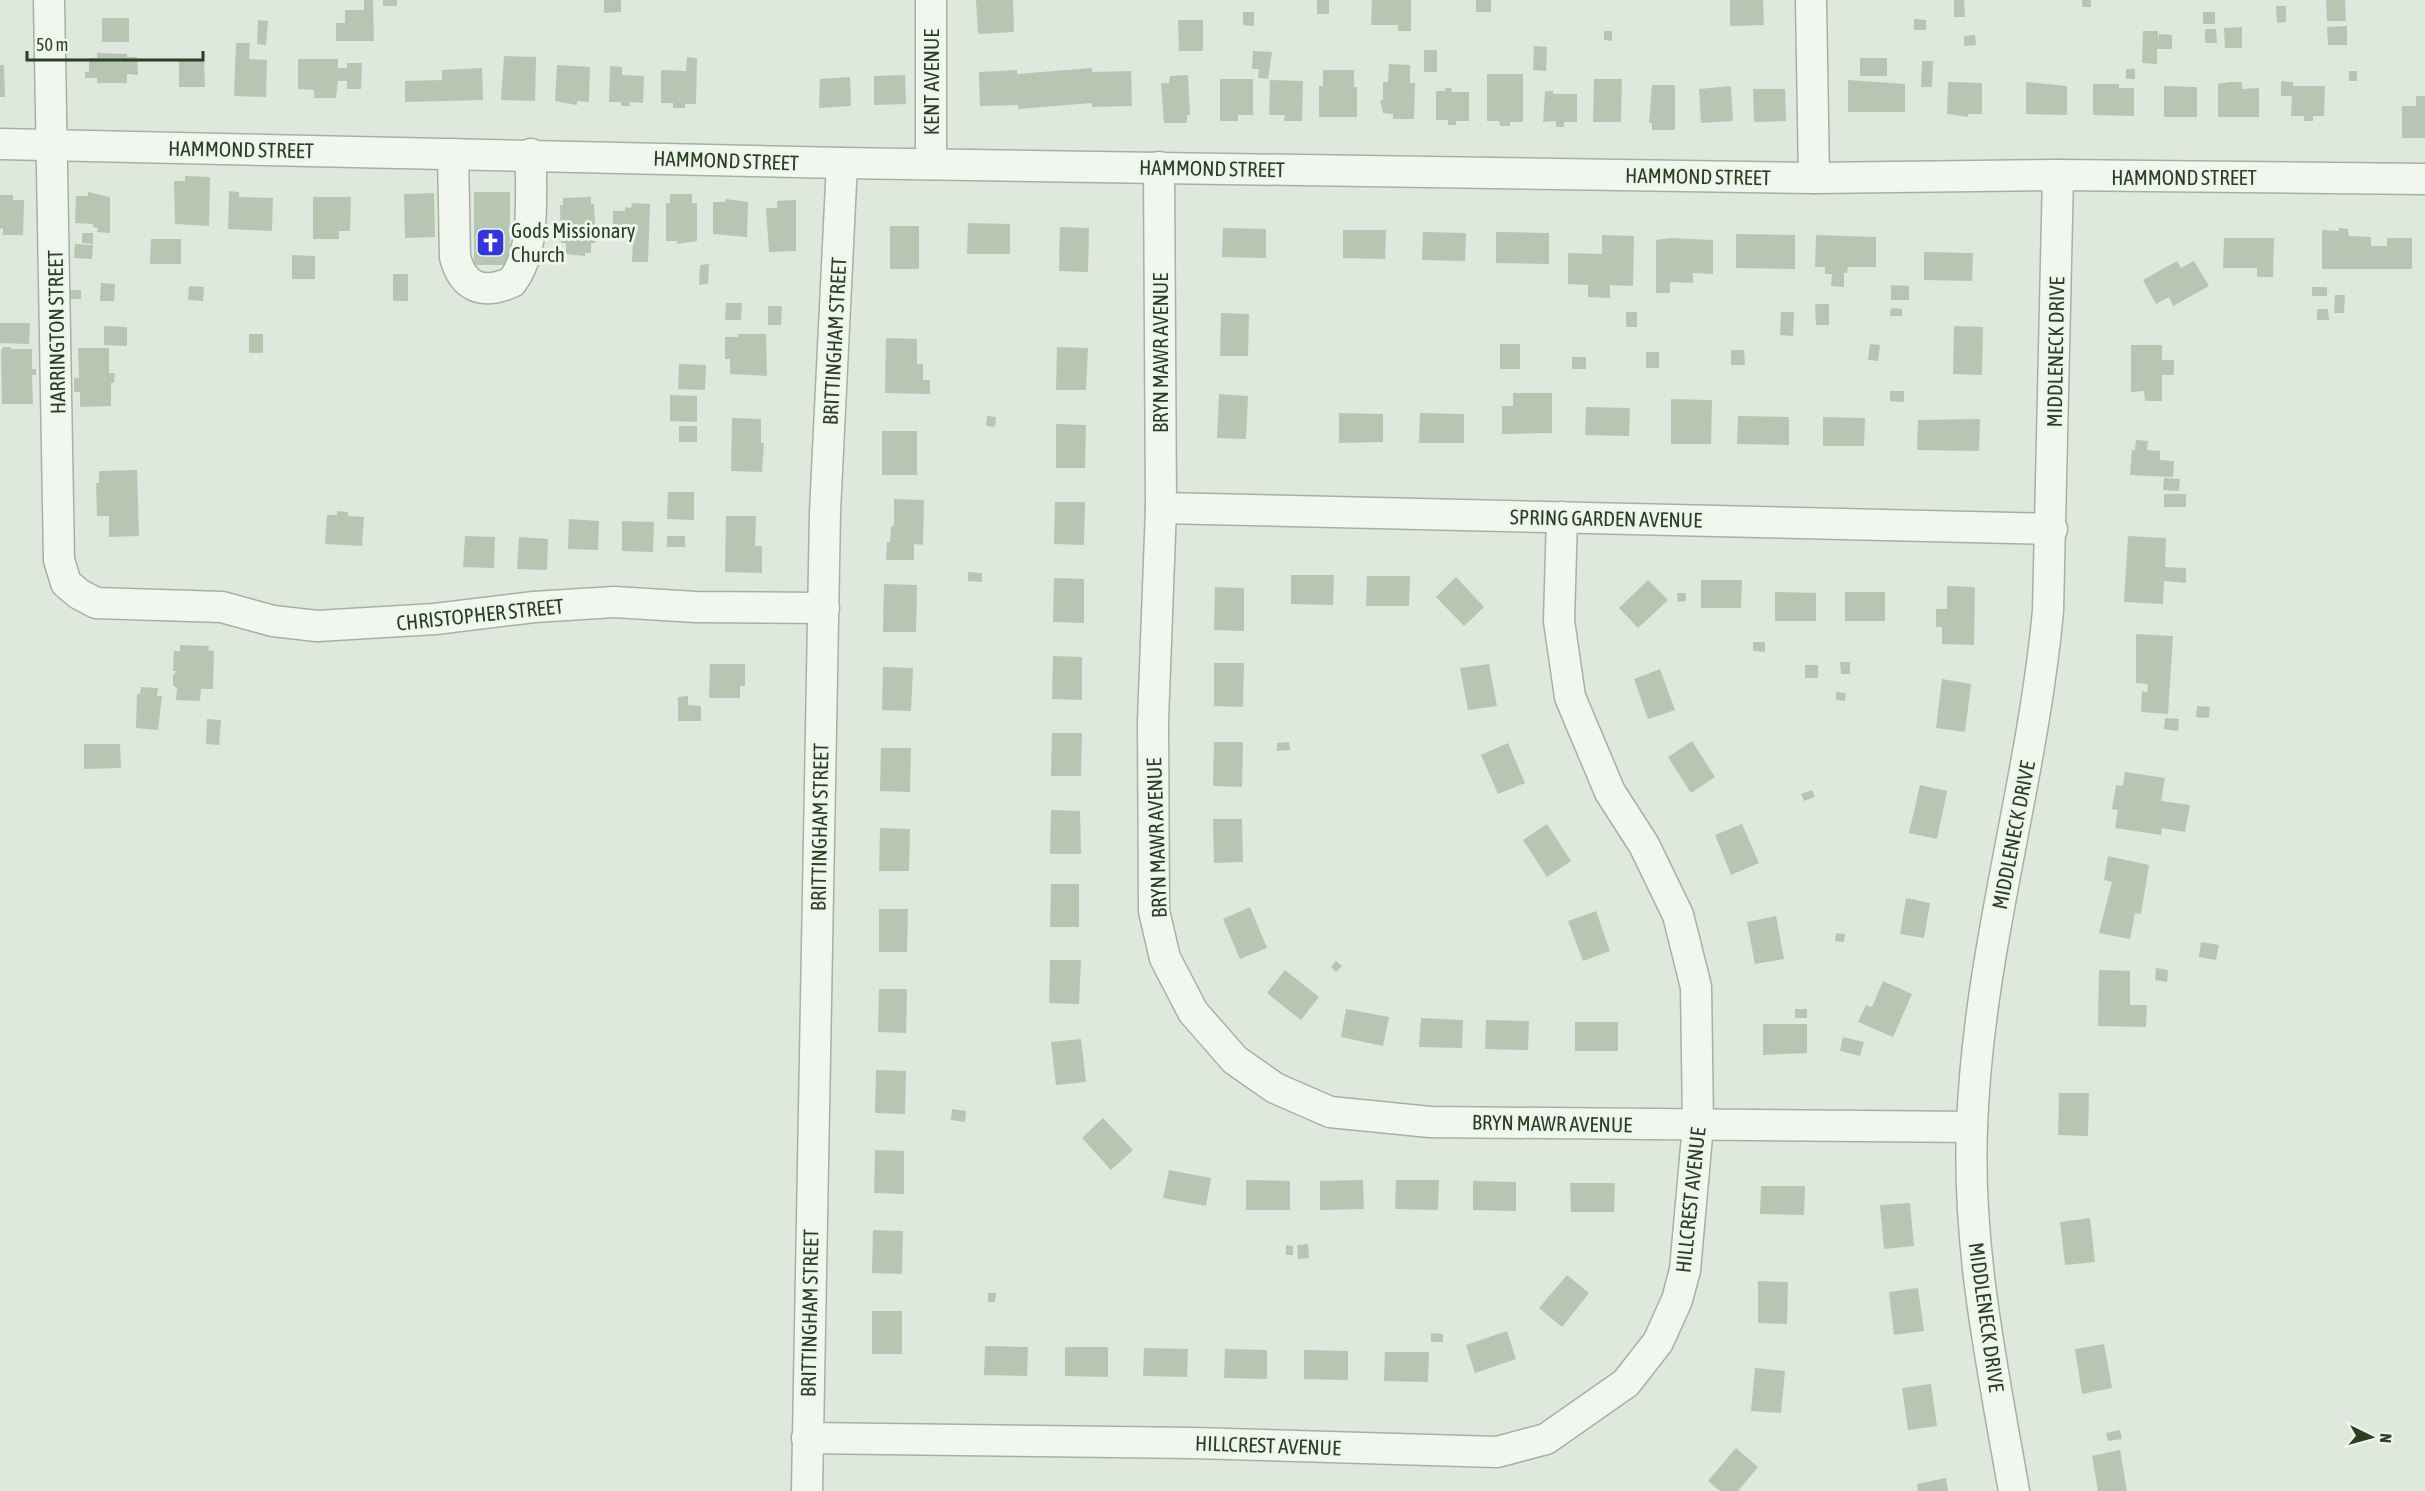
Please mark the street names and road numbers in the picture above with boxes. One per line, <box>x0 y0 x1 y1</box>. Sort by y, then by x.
street label: KENT AVENUE <box>919 29 943 135</box>
street label: HAMMOND STREET <box>168 136 314 162</box>
street label: HAMMOND STREET <box>653 145 799 175</box>
street label: HAMMOND STREET <box>1139 155 1285 181</box>
street label: HAMMOND STREET <box>1625 163 1771 189</box>
street label: HAMMOND STREET <box>2111 165 2257 189</box>
street label: HARRINGTON STREET <box>43 250 69 414</box>
street label: BRITTINGHAM STREET <box>818 256 850 426</box>
street label: BRYN MAWR AVENUE <box>1148 273 1172 433</box>
street label: MIDDLENECK DRIVE <box>2042 276 2068 428</box>
street label: SPRING GARDEN AVENUE <box>1510 504 1702 532</box>
street label: CHRISTOPHER STREET <box>395 593 565 635</box>
street label: BRITTINGHAM STREET <box>806 743 832 911</box>
street label: BRYN MAWR AVENUE <box>1141 757 1171 918</box>
street label: MIDDLENECK DRIVE <box>1987 759 2039 911</box>
street label: BRYN MAWR AVENUE <box>1472 1110 1632 1136</box>
street label: HILLCREST AVENUE <box>1670 1126 1710 1274</box>
street label: BRITTINGHAM STREET <box>796 1229 822 1397</box>
street label: MIDDLENECK DRIVE <box>1965 1241 2009 1393</box>
street label: HILLCREST AVENUE <box>1195 1430 1341 1460</box>

